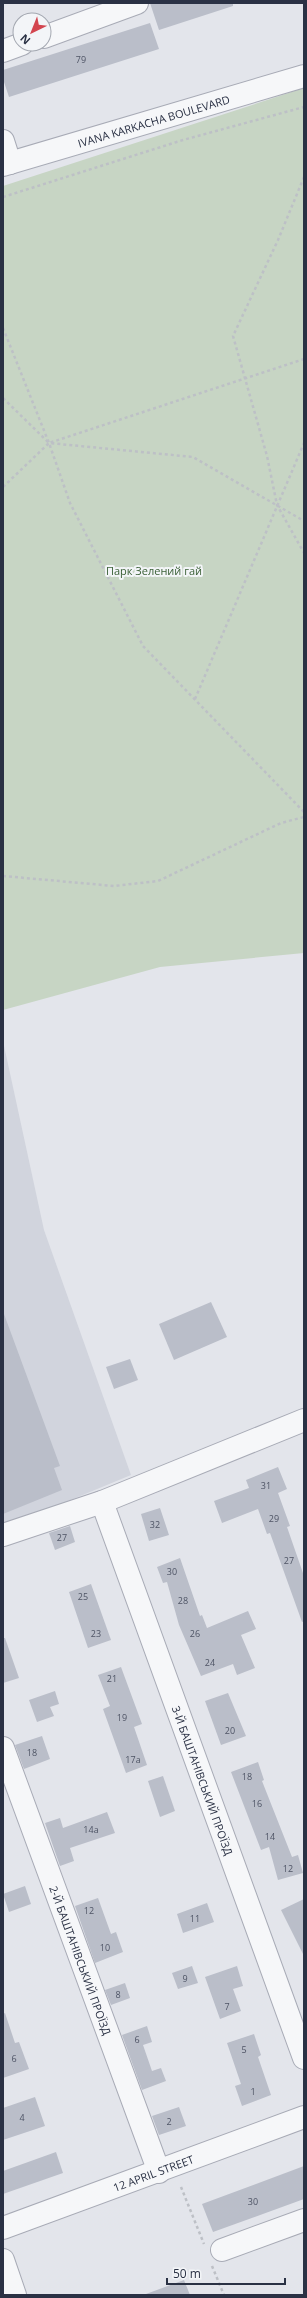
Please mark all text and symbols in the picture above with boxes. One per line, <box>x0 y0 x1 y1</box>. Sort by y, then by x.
north arrow <box>12 12 52 52</box>
text: N <box>16 31 33 48</box>
house number: 79 <box>76 53 86 66</box>
street label: IVANA KARKACHA BOULEVARD <box>76 91 231 150</box>
park label: Парк Зелений гай <box>106 563 202 578</box>
house number: 31 <box>261 1479 271 1492</box>
house number: 29 <box>269 1512 279 1525</box>
house number: 32 <box>150 1518 160 1531</box>
house number: 27 <box>57 1531 67 1544</box>
house number: 27 <box>284 1554 294 1567</box>
house number: 30 <box>167 1565 177 1578</box>
house number: 25 <box>78 1590 88 1603</box>
house number: 28 <box>178 1594 188 1607</box>
house number: 23 <box>91 1627 101 1640</box>
house number: 26 <box>190 1627 200 1640</box>
house number: 24 <box>205 1656 215 1669</box>
house number: 21 <box>107 1672 117 1685</box>
street label: 3-Й БАШТАНІВСЬКИЙ ПРОЇЗД <box>169 1703 237 1857</box>
house number: 19 <box>117 1711 127 1724</box>
house number: 20 <box>225 1724 235 1737</box>
house number: 18 <box>27 1746 37 1759</box>
house number: 17а <box>125 1753 141 1766</box>
house number: 18 <box>242 1770 252 1783</box>
house number: 16 <box>252 1797 262 1810</box>
house number: 14а <box>83 1823 99 1836</box>
house number: 14 <box>265 1830 275 1843</box>
house number: 12 <box>283 1862 293 1875</box>
street label: 2-Й БАШТАНІВСЬКИЙ ПРОЇЗД <box>47 1883 116 2037</box>
house number: 12 <box>84 1904 94 1917</box>
house number: 11 <box>190 1912 200 1925</box>
house number: 10 <box>100 1941 110 1954</box>
house number: 9 <box>182 1972 188 1985</box>
house number: 8 <box>115 1988 121 2001</box>
house number: 7 <box>224 2000 230 2013</box>
house number: 6 <box>134 2033 140 2046</box>
house number: 5 <box>241 2043 247 2056</box>
house number: 6 <box>11 2052 17 2065</box>
house number: 1 <box>250 2085 256 2098</box>
house number: 4 <box>19 2111 25 2124</box>
house number: 2 <box>166 2115 172 2128</box>
street label: 12 APRIL STREET <box>111 2151 195 2194</box>
house number: 30 <box>248 2195 258 2208</box>
scale bar <box>167 2260 285 2286</box>
text: 50 m <box>173 2265 201 2282</box>

